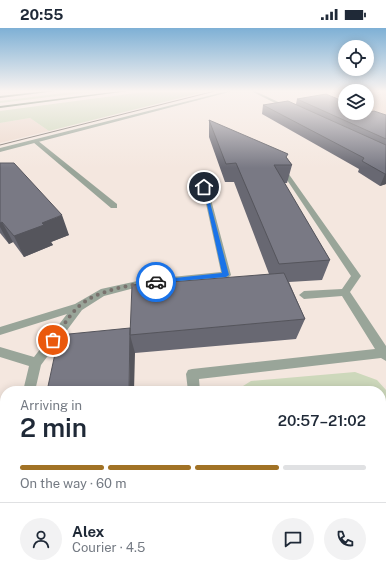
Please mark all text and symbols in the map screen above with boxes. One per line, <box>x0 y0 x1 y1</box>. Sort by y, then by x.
text: 20:55 <box>20 6 64 23</box>
map controls <box>338 40 374 120</box>
button: locate <box>338 40 374 76</box>
button: layers <box>338 84 374 120</box>
pin <box>187 170 221 204</box>
icon: home <box>193 176 215 198</box>
courier <box>136 262 176 302</box>
icon: car <box>145 271 167 293</box>
pin <box>36 323 70 357</box>
icon: bag <box>42 329 64 351</box>
text: Arriving in <box>20 398 82 413</box>
text: 2 min <box>20 412 87 443</box>
text: 20:57–21:02 <box>278 412 366 429</box>
text: On the way · 60 m <box>20 476 126 491</box>
button: person <box>20 518 62 560</box>
button: chat <box>272 518 314 560</box>
button: phone <box>324 518 366 560</box>
text: Alex <box>72 523 104 540</box>
text: Courier · 4.5 <box>72 540 145 555</box>

